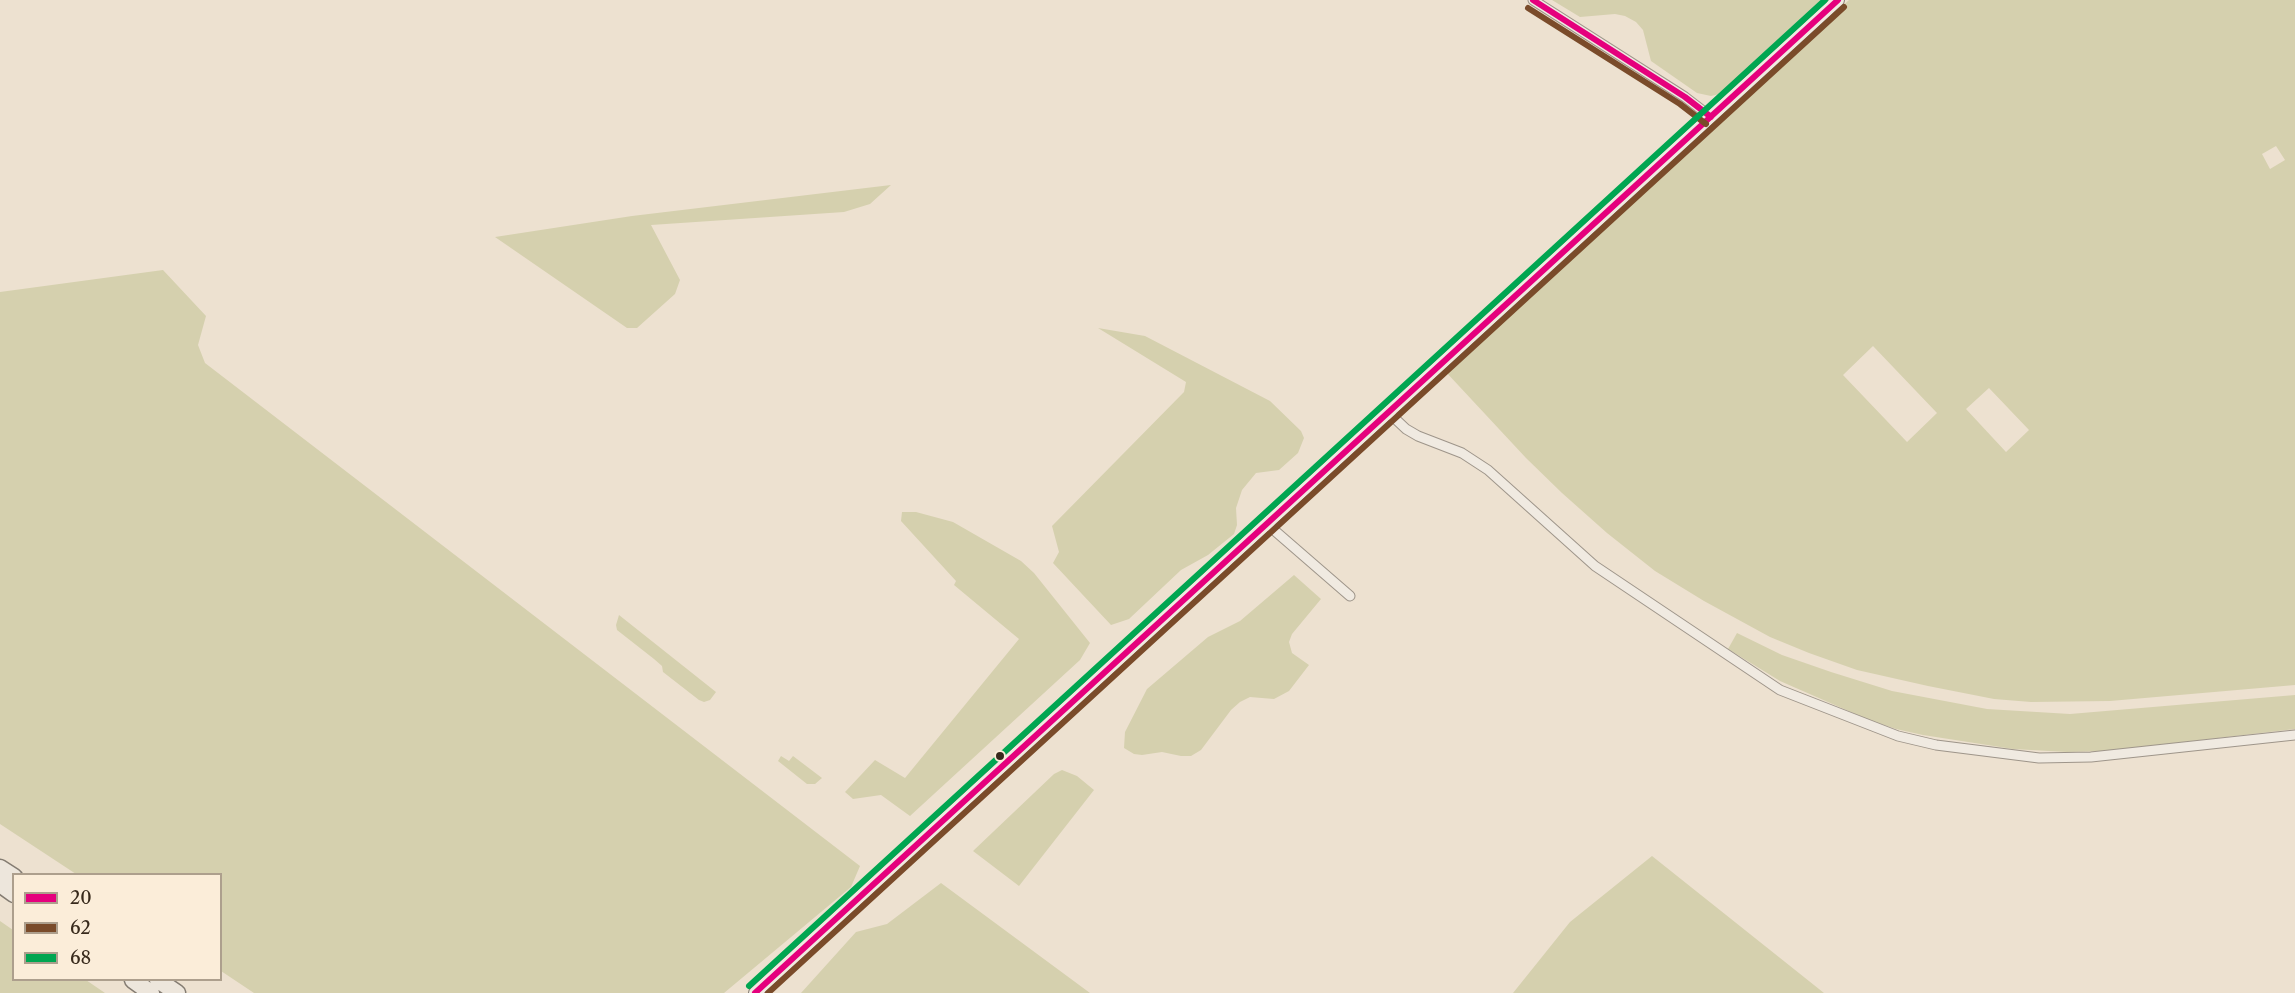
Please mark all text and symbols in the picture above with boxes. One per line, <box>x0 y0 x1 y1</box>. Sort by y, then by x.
unlabelled marker <box>994 750 1006 762</box>
legend <box>12 873 222 981</box>
text: 20 <box>70 887 92 909</box>
text: 62 <box>70 917 91 939</box>
text: 68 <box>70 947 91 969</box>

